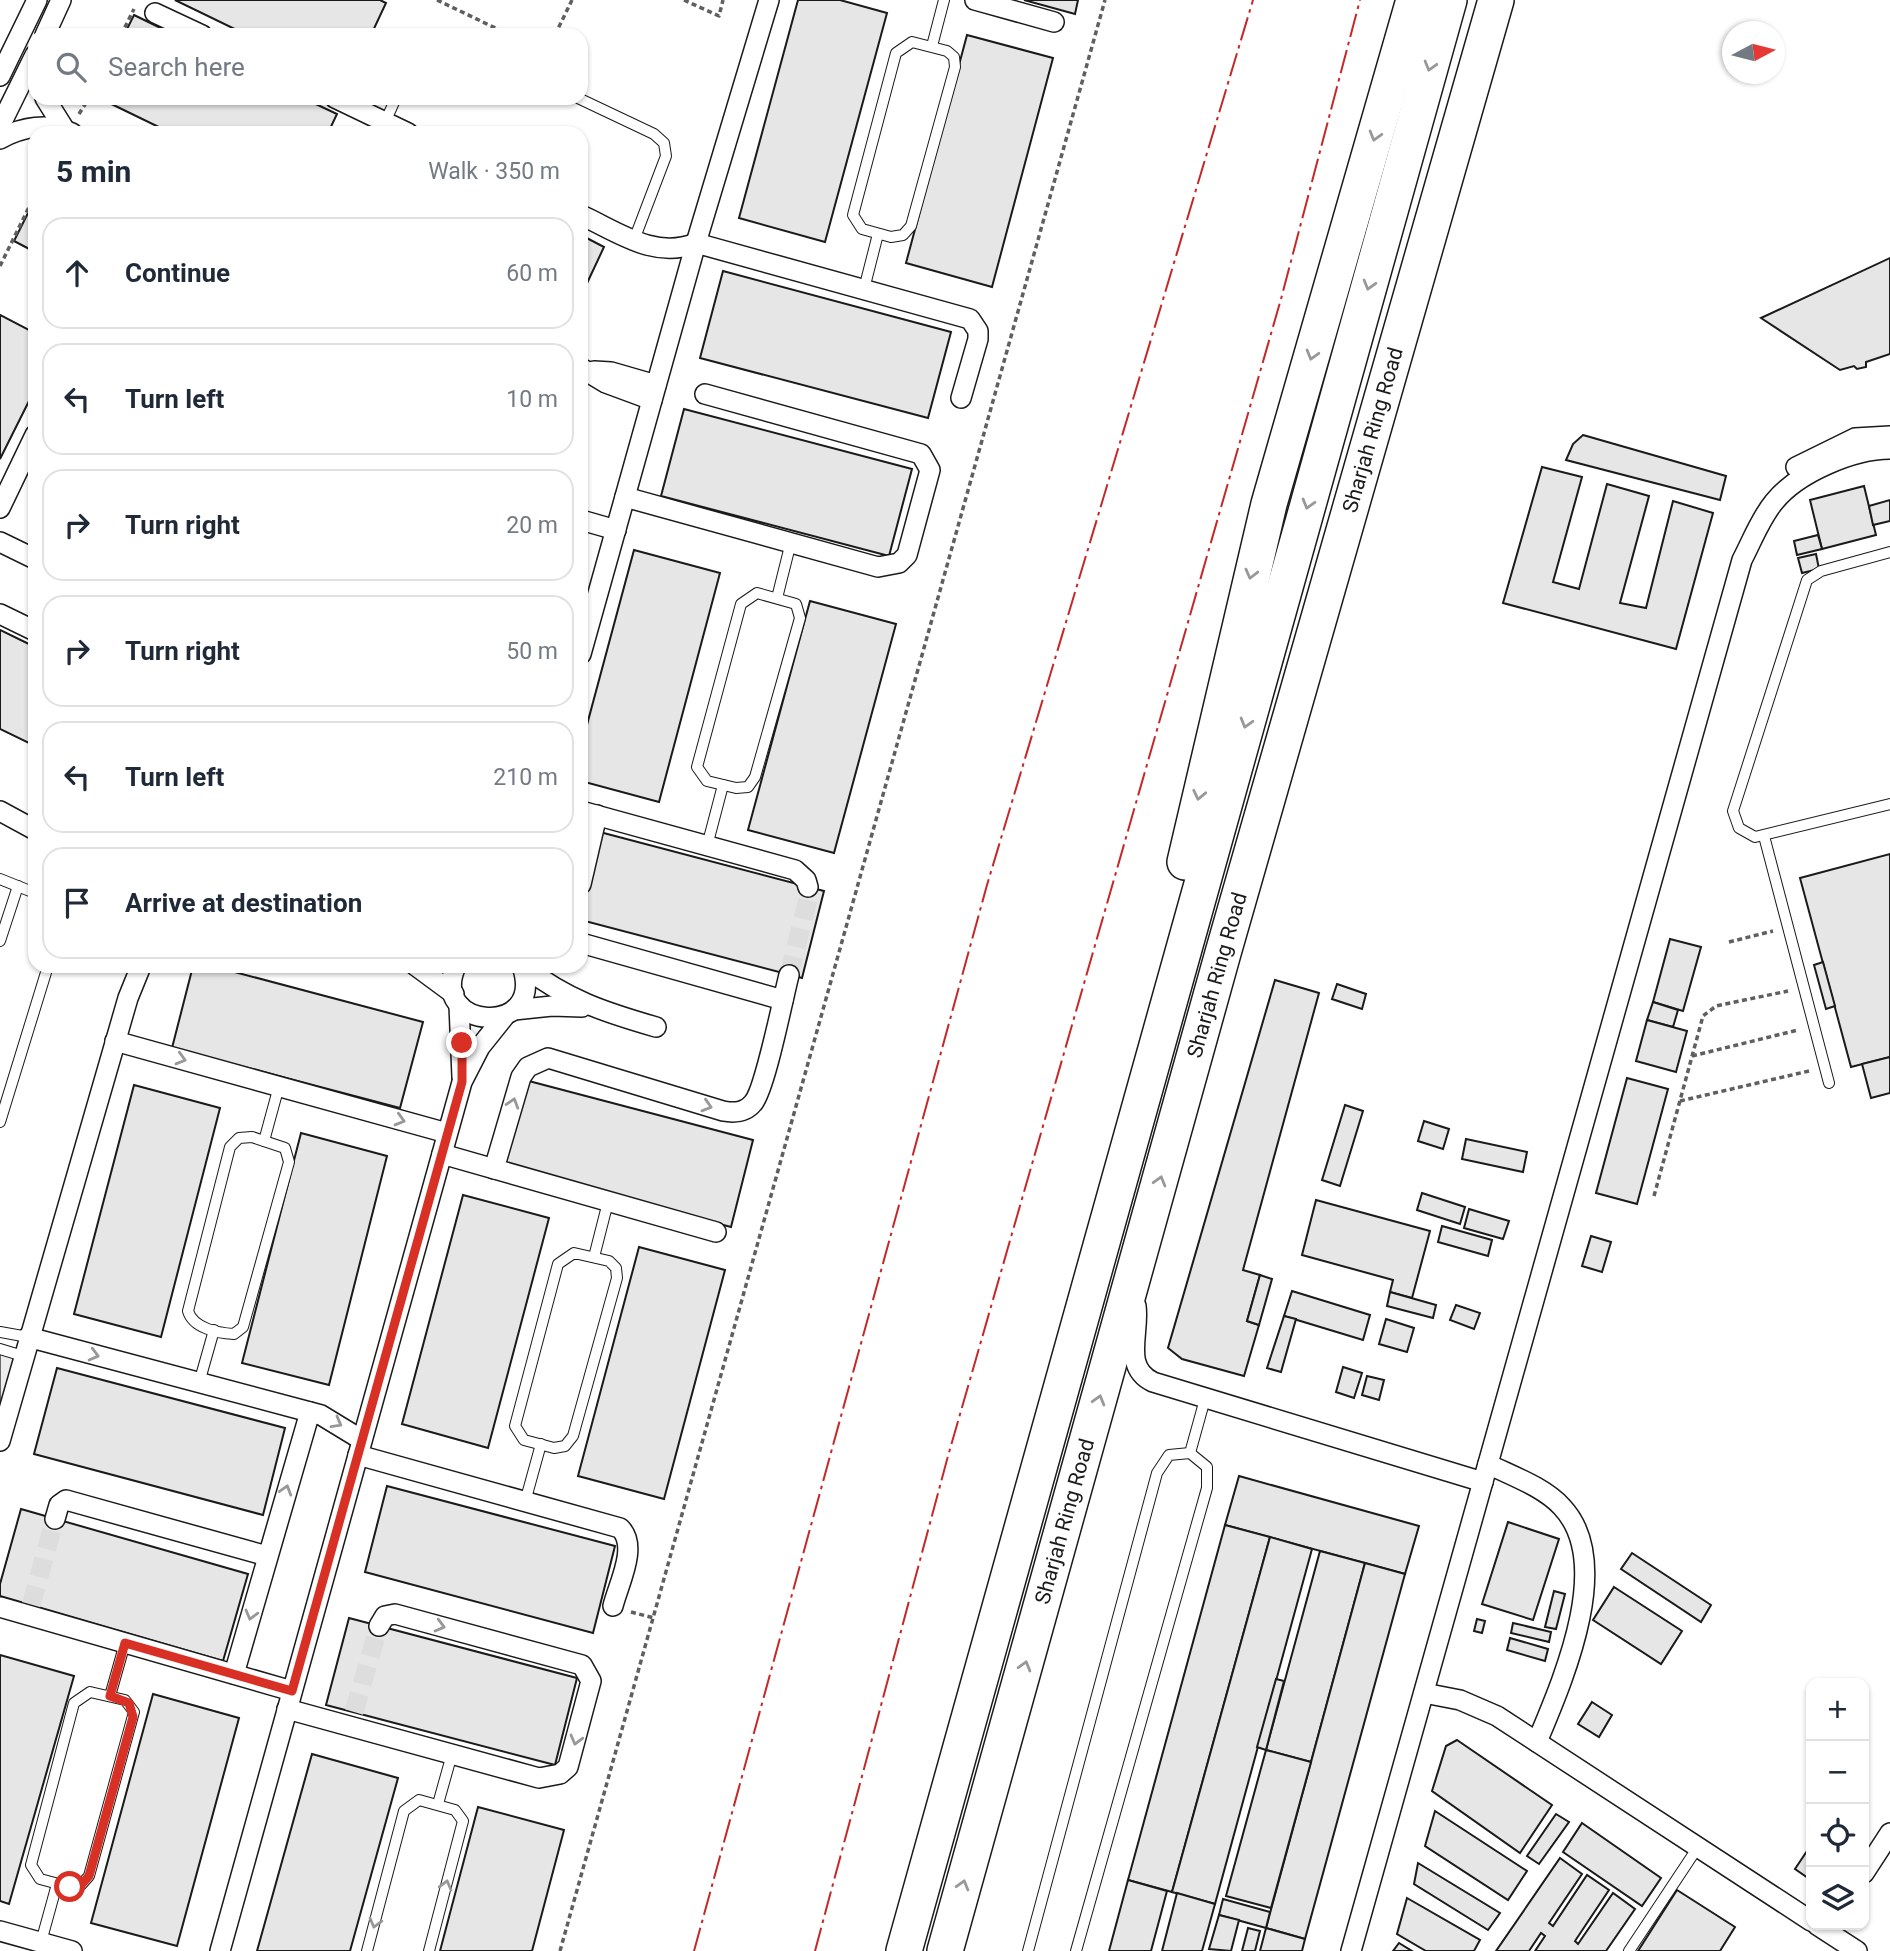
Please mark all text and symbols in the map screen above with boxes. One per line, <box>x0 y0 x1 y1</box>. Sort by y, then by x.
north arrow <box>1722 21 1785 84</box>
search box <box>28 28 588 105</box>
icon: search <box>52 48 90 86</box>
text: Search here <box>108 52 245 82</box>
one-way arrow <box>1424 60 1439 72</box>
one-way arrow <box>1368 130 1383 142</box>
text: 5 min <box>56 154 131 189</box>
text: Walk · 350 m <box>428 158 560 185</box>
icon: ahead <box>58 254 96 292</box>
text: Continue <box>125 258 230 288</box>
text: 60 m <box>506 260 558 287</box>
one-way arrow <box>1363 279 1377 291</box>
street label: Sharjah Ring Road <box>1338 345 1408 515</box>
one-way arrow <box>1305 349 1320 361</box>
icon: left <box>58 380 96 418</box>
text: Turn left <box>125 384 224 414</box>
text: 10 m <box>506 386 558 413</box>
one-way arrow <box>1301 498 1316 510</box>
icon: right <box>58 506 96 544</box>
text: Turn right <box>125 510 240 540</box>
text: 20 m <box>506 512 558 539</box>
one-way arrow <box>1245 568 1259 580</box>
icon: right <box>58 632 96 670</box>
text: Turn right <box>125 636 240 666</box>
text: 50 m <box>506 638 558 665</box>
one-way arrow <box>1240 717 1255 729</box>
icon: left <box>58 758 96 796</box>
text: Turn left <box>125 762 224 792</box>
text: 210 m <box>493 764 558 791</box>
one-way arrow <box>1193 789 1208 801</box>
icon: arrive <box>58 884 96 922</box>
text: Arrive at destination <box>125 888 362 918</box>
street label: Sharjah Ring Road <box>1182 890 1252 1061</box>
route end <box>446 1027 477 1058</box>
one-way arrow <box>175 1051 187 1065</box>
one-way arrow <box>700 1097 712 1112</box>
one-way arrow <box>505 1098 520 1110</box>
one-way arrow <box>394 1112 406 1126</box>
one-way arrow <box>1152 1175 1166 1187</box>
one-way arrow <box>88 1347 100 1361</box>
one-way arrow <box>1091 1394 1105 1406</box>
one-way arrow <box>329 1415 342 1428</box>
street label: Sharjah Ring Road <box>1030 1436 1099 1607</box>
one-way arrow <box>278 1485 293 1497</box>
one-way arrow <box>244 1609 259 1621</box>
one-way arrow <box>433 1618 445 1632</box>
one-way arrow <box>1016 1660 1031 1672</box>
map controls <box>1806 1678 1869 1930</box>
button: + <box>1806 1678 1869 1741</box>
one-way arrow <box>570 1734 585 1746</box>
button: − <box>1806 1741 1869 1804</box>
button: locate <box>1806 1804 1869 1867</box>
button: layers <box>1806 1867 1869 1930</box>
route start <box>54 1871 85 1902</box>
one-way arrow <box>438 1879 453 1891</box>
one-way arrow <box>955 1879 970 1891</box>
one-way arrow <box>369 1917 383 1929</box>

